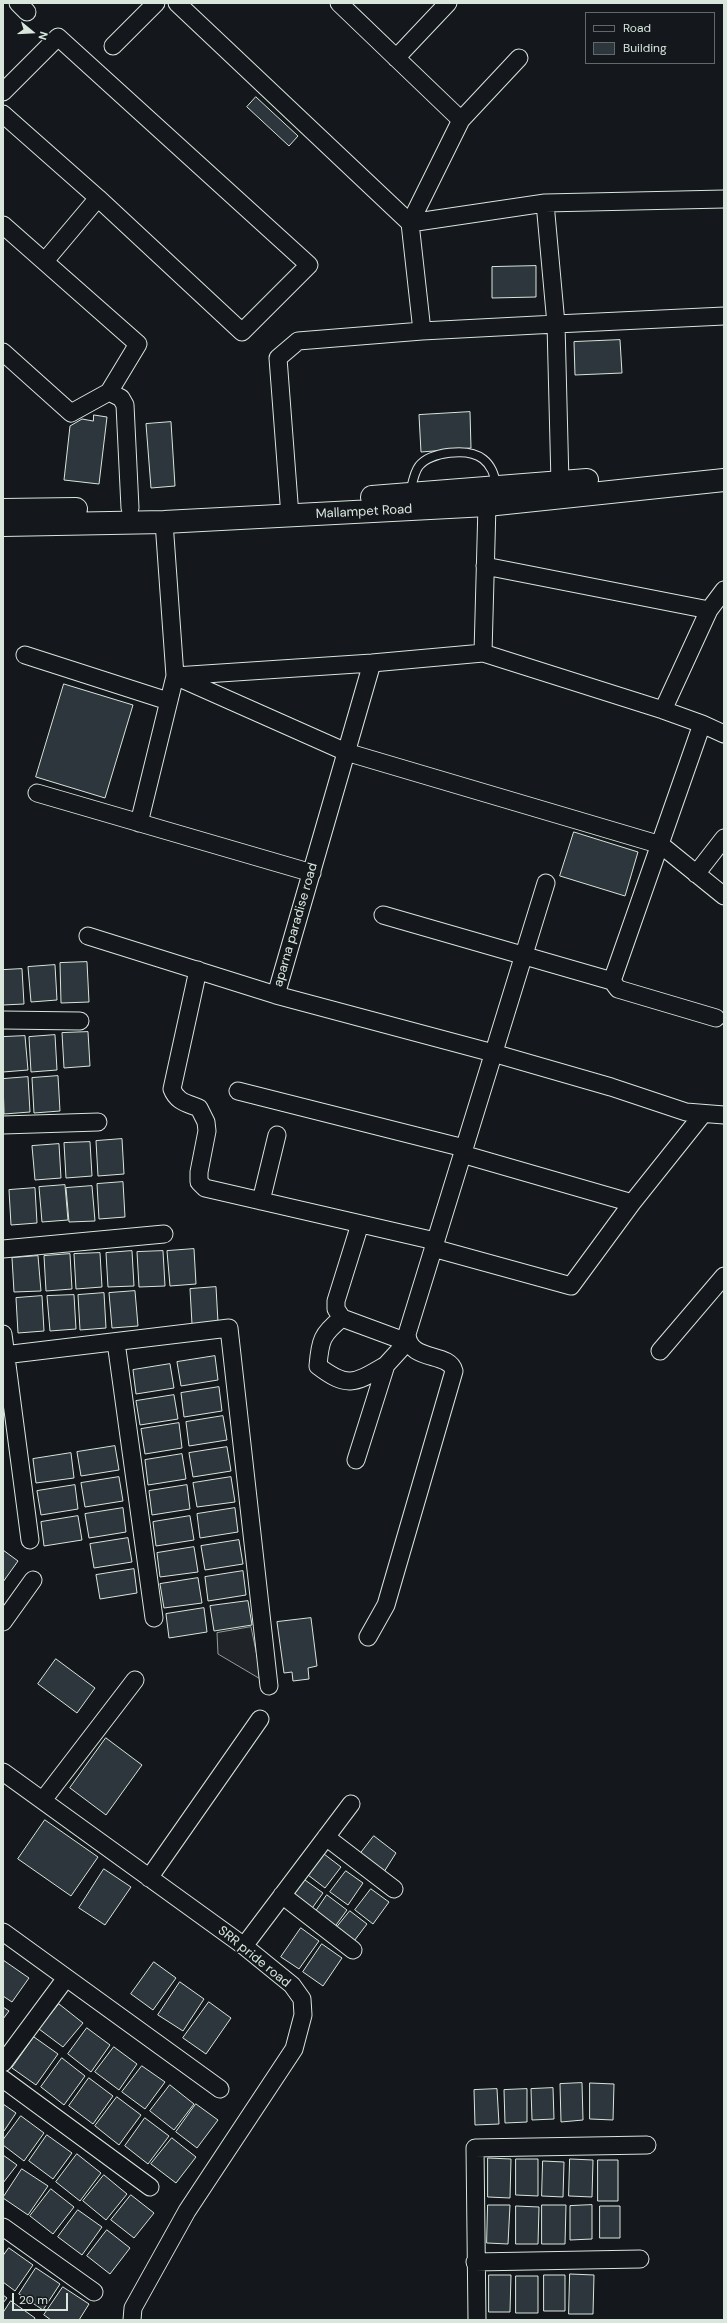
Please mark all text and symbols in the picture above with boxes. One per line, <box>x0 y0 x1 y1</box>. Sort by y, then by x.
north arrow <box>12 12 52 52</box>
legend <box>585 12 715 64</box>
text: Road <box>623 20 651 36</box>
text: N <box>36 30 51 42</box>
text: Building <box>623 40 667 56</box>
street label: Mallampet Road <box>315 502 413 522</box>
street label: aparna paradise road <box>271 861 321 989</box>
street label: SRR pride road <box>215 1923 293 1991</box>
scale bar <box>14 2285 70 2311</box>
text: 20 m <box>19 2292 48 2308</box>

